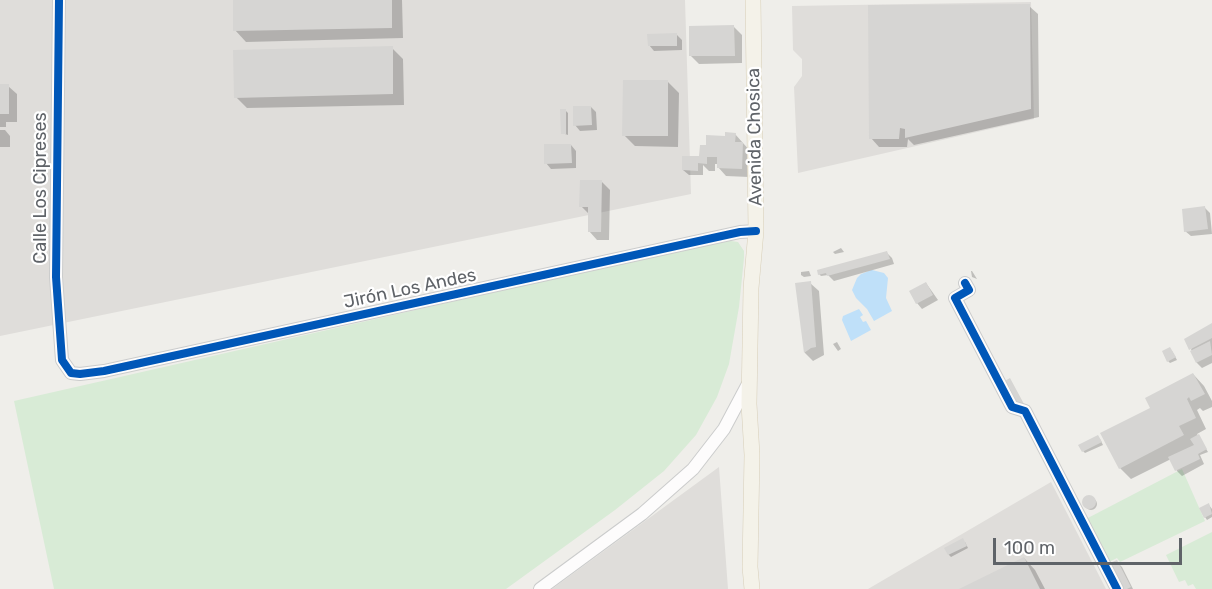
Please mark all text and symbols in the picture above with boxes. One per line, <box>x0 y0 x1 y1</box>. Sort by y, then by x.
street label: Avenida Chosica <box>743 68 767 206</box>
street label: Calle Los Cipreses <box>30 112 52 264</box>
street label: Jirón Los Andes <box>342 264 478 314</box>
scale bar <box>996 526 1185 564</box>
text: 100 m <box>1004 537 1055 559</box>

